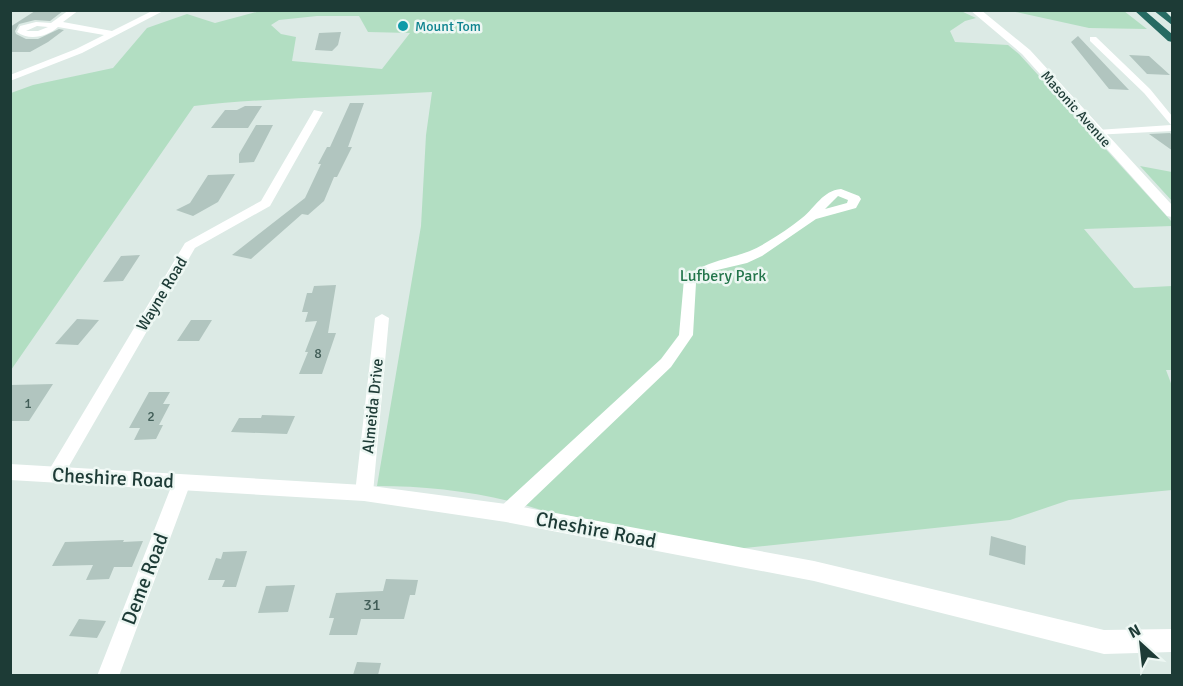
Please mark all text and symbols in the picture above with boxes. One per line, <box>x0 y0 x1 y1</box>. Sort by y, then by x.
place label: Mount Tom <box>415 18 481 35</box>
marker: Mount Tom <box>396 19 410 33</box>
street label: Masonic Avenue <box>1037 67 1115 151</box>
street label: Wayne Road <box>132 253 192 335</box>
park label: Lufbery Park <box>680 266 766 286</box>
house number: 8 <box>314 345 322 362</box>
street label: Almeida Drive <box>358 358 388 454</box>
house number: 1 <box>24 395 32 412</box>
house number: 2 <box>147 408 155 425</box>
street label: Cheshire Road <box>51 462 175 494</box>
street label: Cheshire Road <box>534 506 658 554</box>
street label: Deme Road <box>116 530 174 628</box>
house number: 31 <box>363 595 381 615</box>
north arrow <box>1111 614 1171 674</box>
text: N <box>1125 620 1144 643</box>

